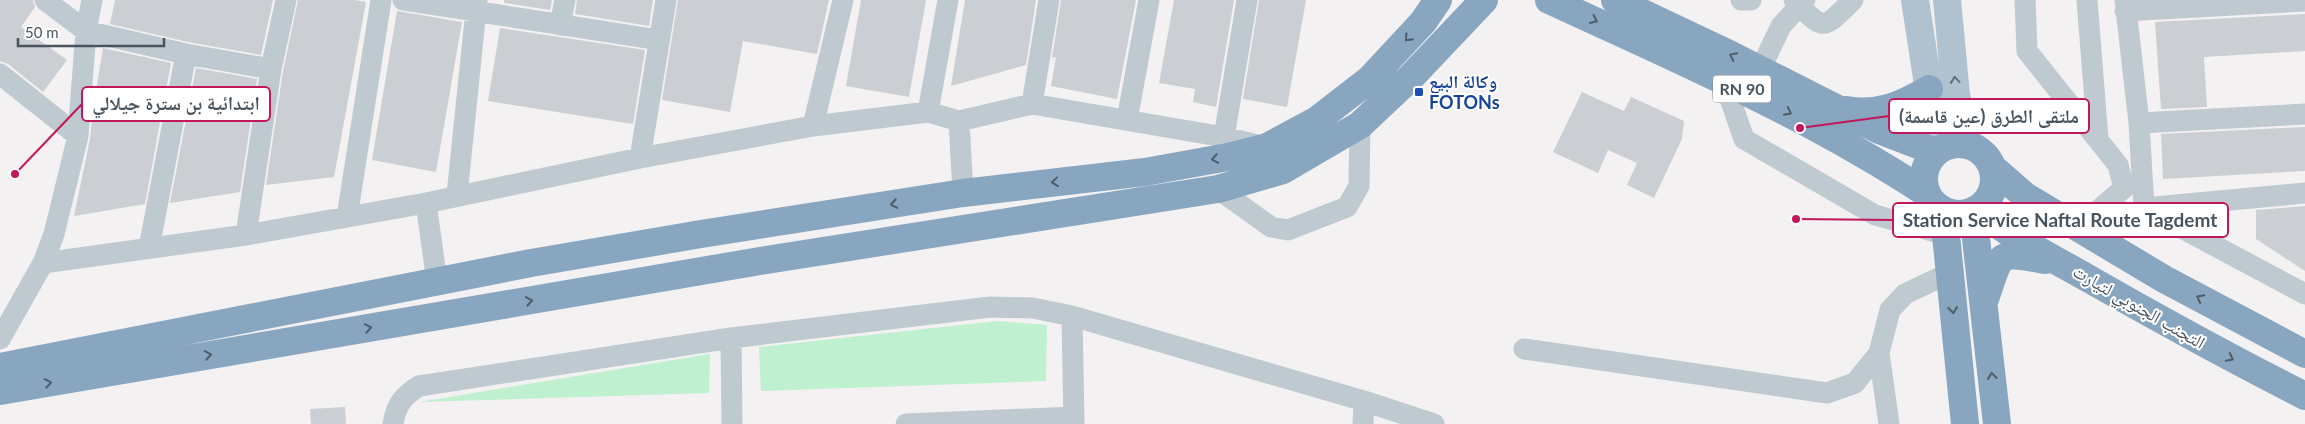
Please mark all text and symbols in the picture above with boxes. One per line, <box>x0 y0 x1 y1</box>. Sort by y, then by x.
one-way arrow <box>1589 14 1598 25</box>
scale bar <box>18 15 164 47</box>
text: 50 m <box>25 23 59 41</box>
one-way arrow <box>1405 33 1414 42</box>
one-way arrow <box>1730 52 1739 62</box>
place label: وكالة البيع FOTONs <box>1429 70 1500 113</box>
road number: RN 90 <box>1713 76 1771 102</box>
one-way arrow <box>1949 76 1960 84</box>
marker: وكالة البيع FOTONs <box>1413 86 1425 98</box>
callout: ابتدائية بن سترة جيلالي <box>82 87 270 121</box>
text: ابتدائية بن سترة جيلالي <box>92 91 260 119</box>
callout: ملتقى الطرق (عين قاسمة) <box>1889 99 2089 133</box>
text: ملتقى الطرق (عين قاسمة) <box>1899 104 2079 128</box>
one-way arrow <box>1783 106 1792 116</box>
one-way arrow <box>1211 154 1220 164</box>
one-way arrow <box>1050 176 1058 187</box>
one-way arrow <box>889 199 898 209</box>
callout: Station Service Naftal Route Tagdemt <box>1893 203 2228 237</box>
text: Station Service Naftal Route Tagdemt <box>1903 208 2217 231</box>
street label: التجنب الجنوبي لتيارت <box>2067 259 2210 357</box>
one-way arrow <box>2196 294 2205 304</box>
one-way arrow <box>524 296 533 306</box>
one-way arrow <box>1947 306 1958 314</box>
one-way arrow <box>364 323 373 333</box>
one-way arrow <box>204 351 213 361</box>
one-way arrow <box>2225 352 2234 362</box>
one-way arrow <box>1987 371 1998 379</box>
one-way arrow <box>44 378 52 388</box>

